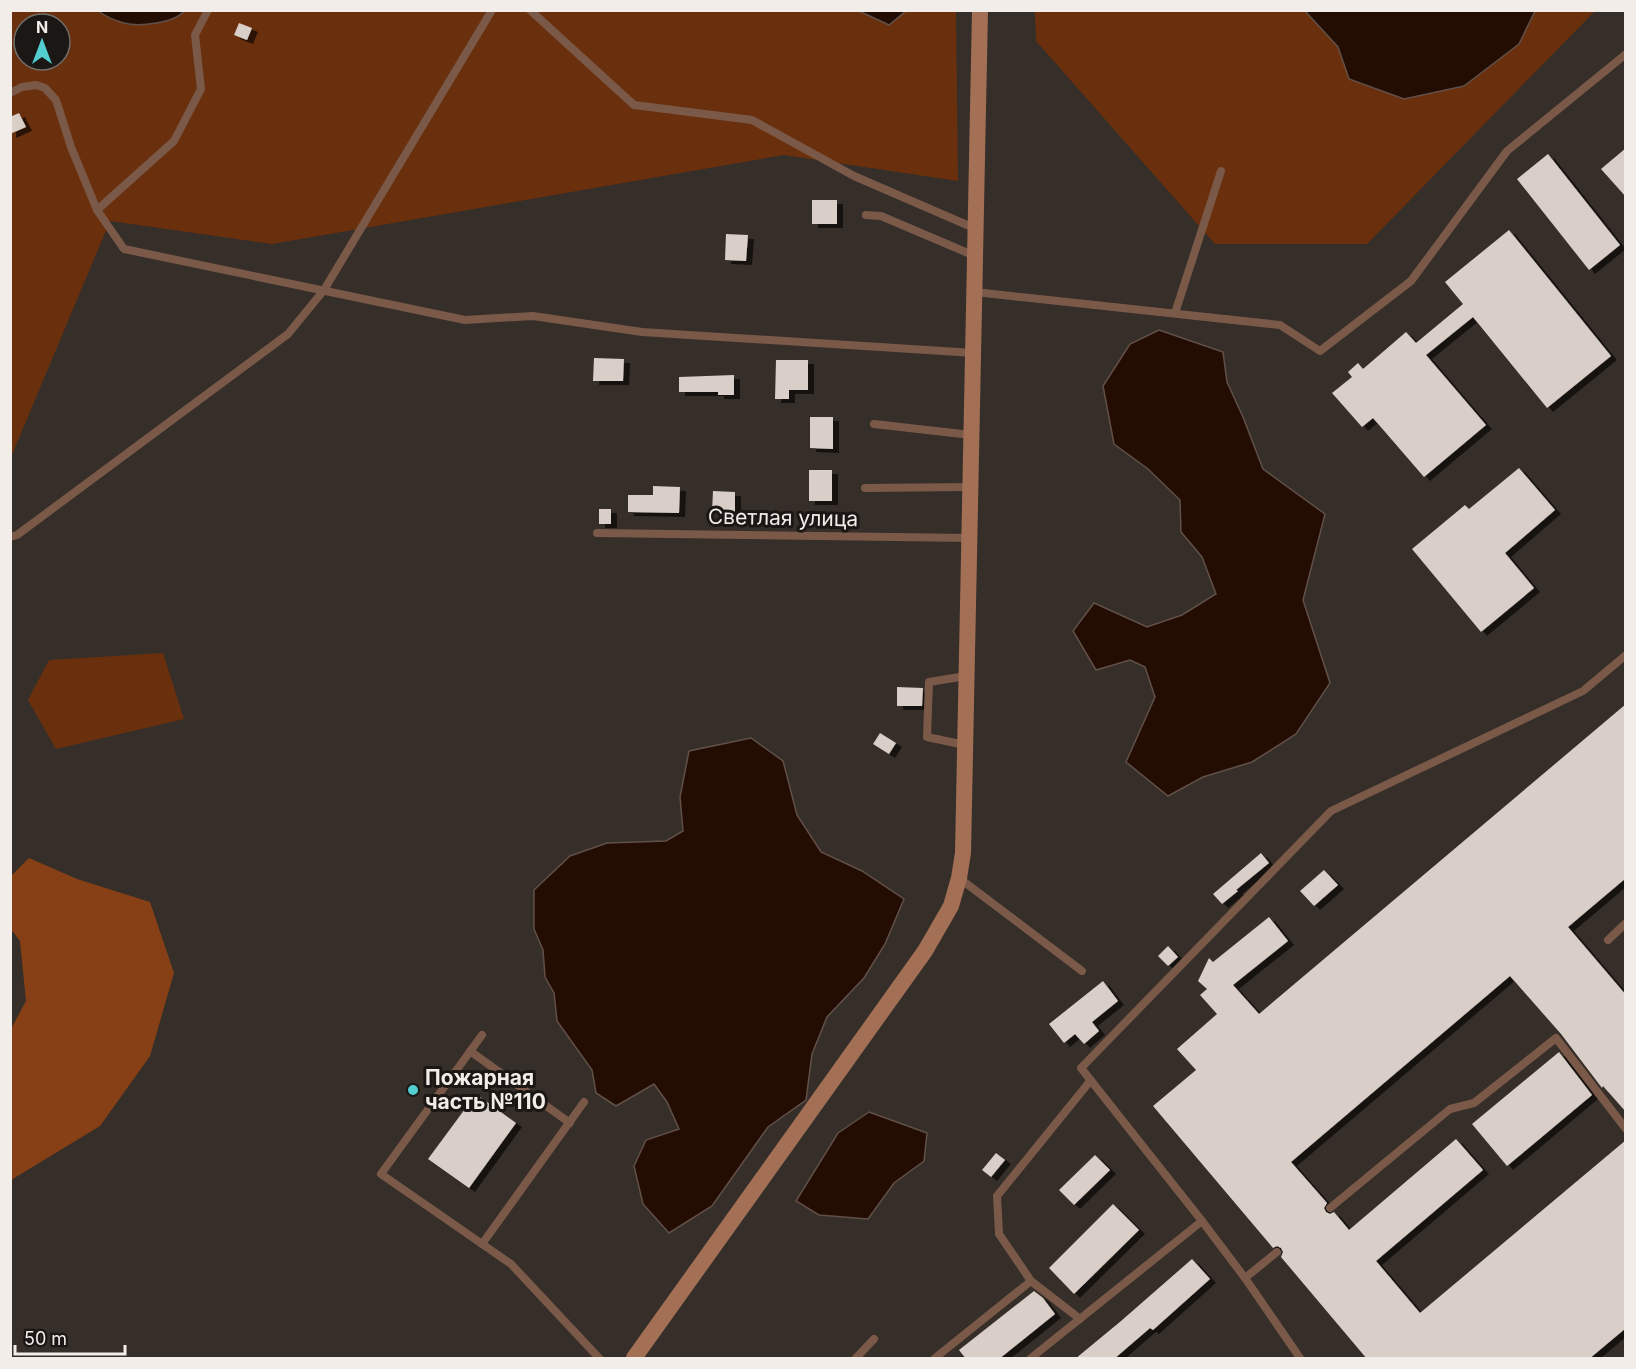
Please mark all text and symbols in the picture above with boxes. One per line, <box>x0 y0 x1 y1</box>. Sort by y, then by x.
north arrow <box>12 12 72 72</box>
text: N <box>36 17 48 37</box>
street label: Светлая улица <box>708 504 858 531</box>
place label: Пожарная часть №110 <box>425 1065 546 1114</box>
marker: Пожарная часть №110 <box>406 1083 420 1097</box>
scale bar <box>15 1318 124 1356</box>
text: 50 m <box>24 1328 67 1349</box>

